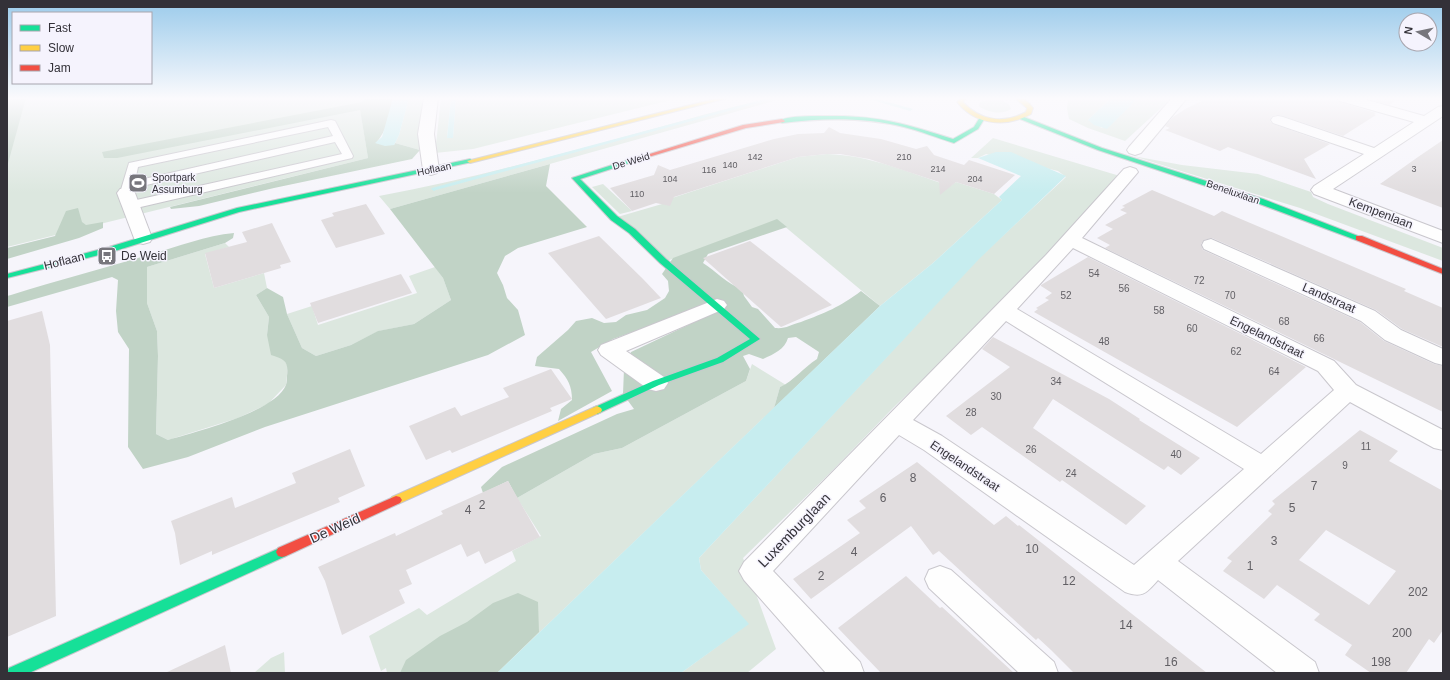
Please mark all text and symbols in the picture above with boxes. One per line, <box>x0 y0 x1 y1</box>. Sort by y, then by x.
legend <box>12 12 152 84</box>
north arrow <box>1398 12 1438 52</box>
text: Fast <box>48 21 72 35</box>
text: N <box>1402 26 1415 35</box>
text: Slow <box>48 41 74 55</box>
text: Jam <box>48 61 71 75</box>
street label: De Weid <box>611 150 651 172</box>
house number: 142 <box>747 152 763 162</box>
house number: 210 <box>896 152 912 162</box>
street label: Hoflaan <box>416 160 452 178</box>
house number: 140 <box>722 160 738 170</box>
house number: 214 <box>930 164 946 174</box>
house number: 3 <box>1411 164 1417 174</box>
house number: 116 <box>702 165 716 175</box>
sports icon: Sportpark Assumburg <box>127 172 149 194</box>
place label: Sportpark Assumburg <box>152 172 203 195</box>
house number: 104 <box>662 174 678 184</box>
house number: 204 <box>967 174 983 184</box>
street label: Beneluxlaan <box>1205 178 1261 206</box>
house number: 110 <box>630 189 644 199</box>
street label: Kempenlaan <box>1347 194 1415 232</box>
bus stop icon: De Weid <box>96 245 118 267</box>
street label: Hoflaan <box>42 249 86 273</box>
place label: De Weid <box>121 249 167 263</box>
house number: 54 <box>1088 268 1100 279</box>
house number: 72 <box>1193 275 1205 286</box>
street label: Landstraat <box>1300 280 1358 316</box>
house number: 56 <box>1118 283 1130 294</box>
house number: 52 <box>1060 290 1072 301</box>
house number: 70 <box>1224 290 1236 301</box>
house number: 58 <box>1153 305 1165 316</box>
street label: Engelandstraat <box>1228 313 1307 361</box>
house number: 68 <box>1278 316 1290 327</box>
house number: 60 <box>1186 323 1198 334</box>
house number: 66 <box>1313 333 1325 344</box>
house number: 48 <box>1098 336 1110 347</box>
house number: 62 <box>1230 346 1242 357</box>
house number: 64 <box>1268 366 1280 377</box>
house number: 34 <box>1050 376 1062 387</box>
house number: 30 <box>990 391 1002 402</box>
house number: 28 <box>965 407 977 418</box>
street label: Engelandstraat <box>928 438 1003 495</box>
house number: 11 <box>1361 441 1372 452</box>
house number: 26 <box>1025 444 1037 455</box>
house number: 40 <box>1170 449 1182 460</box>
house number: 9 <box>1342 460 1348 471</box>
house number: 24 <box>1065 468 1077 479</box>
house number: 8 <box>910 471 917 485</box>
house number: 7 <box>1311 479 1318 493</box>
street label: Luxemburglaan <box>755 490 833 570</box>
house number: 6 <box>880 491 887 505</box>
house number: 2 <box>479 498 486 512</box>
house number: 5 <box>1289 501 1296 515</box>
house number: 4 <box>465 503 472 517</box>
street label: De Weid <box>307 510 363 546</box>
house number: 3 <box>1271 534 1278 548</box>
house number: 10 <box>1025 542 1039 556</box>
house number: 4 <box>851 545 858 559</box>
house number: 1 <box>1247 559 1254 573</box>
house number: 2 <box>818 569 825 583</box>
house number: 12 <box>1062 574 1076 588</box>
house number: 202 <box>1408 585 1428 599</box>
house number: 14 <box>1119 618 1133 632</box>
house number: 200 <box>1392 626 1412 640</box>
house number: 16 <box>1164 655 1178 669</box>
house number: 198 <box>1371 655 1391 669</box>

